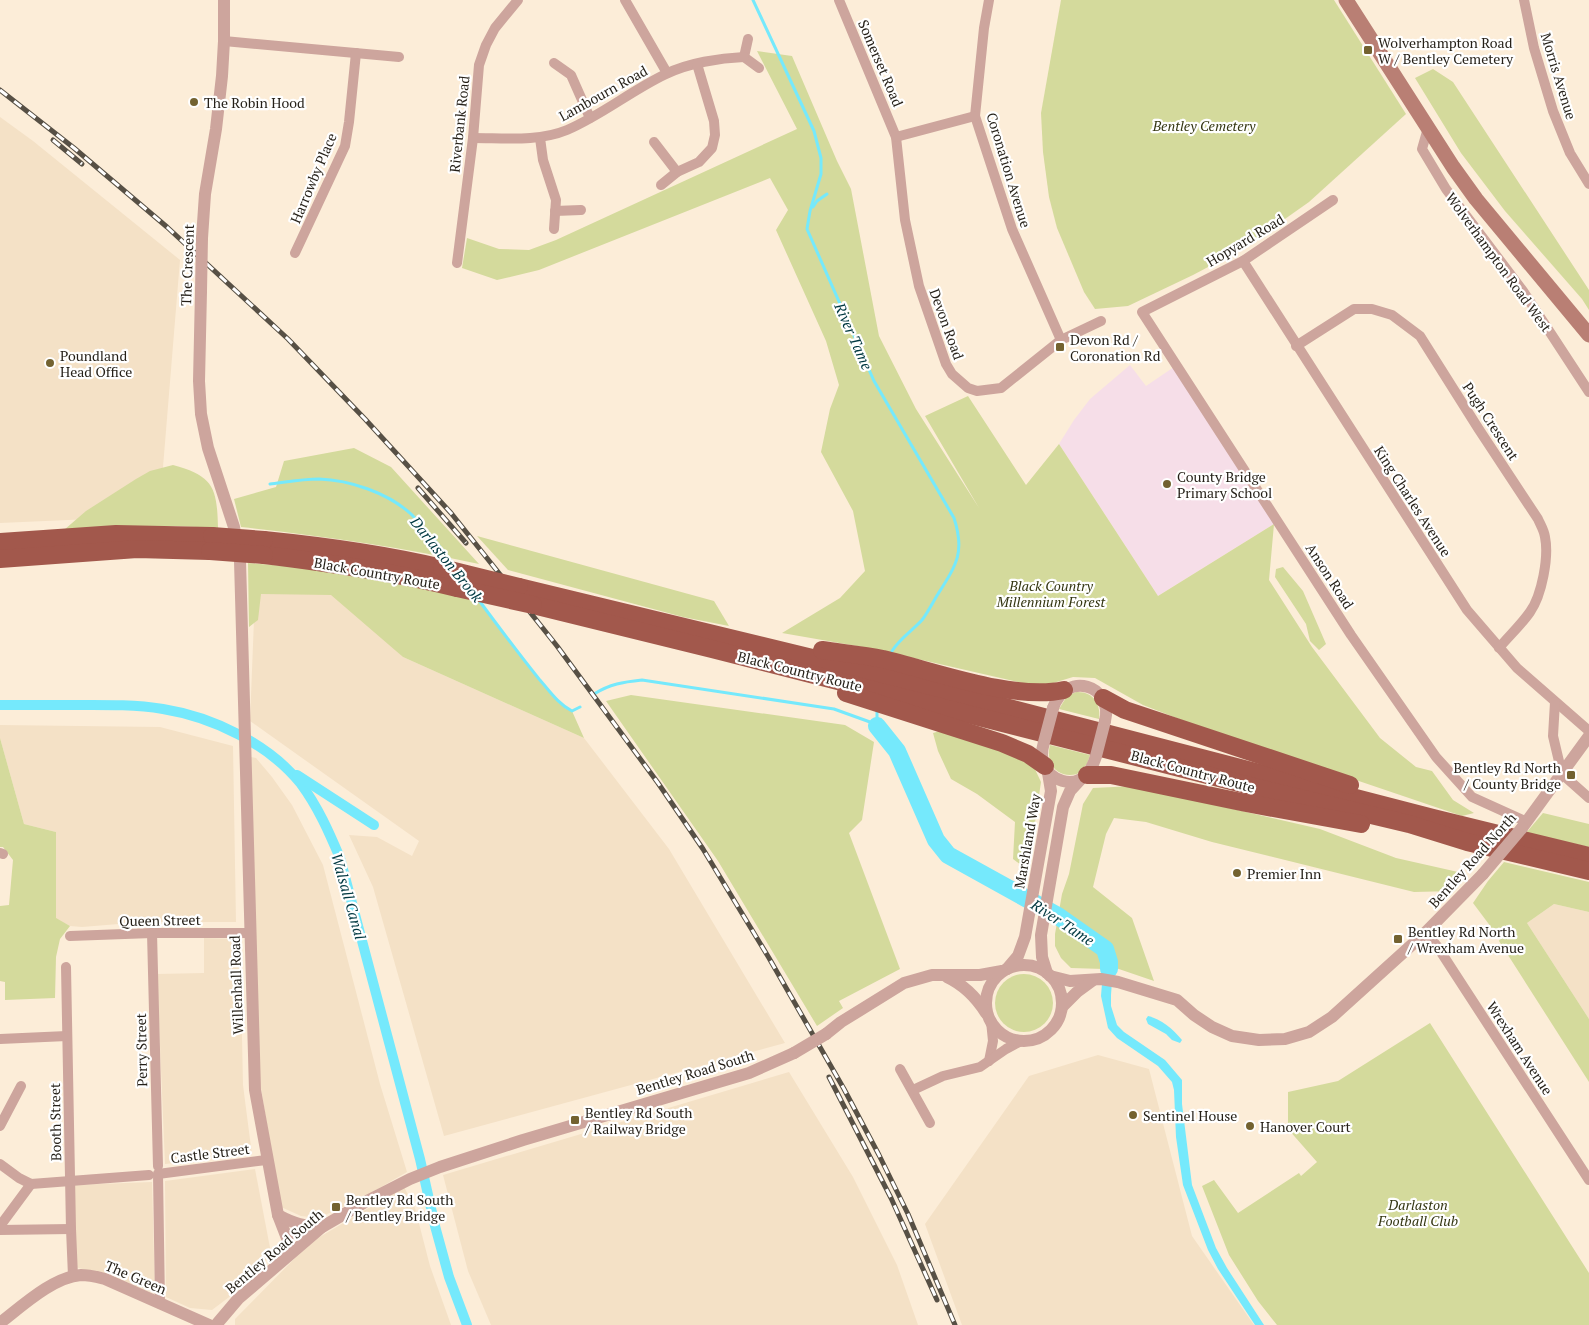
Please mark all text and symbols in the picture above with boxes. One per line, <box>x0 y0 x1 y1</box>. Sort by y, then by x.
street label: Somerset Road <box>854 17 908 110</box>
street label: Morris Avenue <box>1537 30 1581 122</box>
place label: Wolverhampton Road W / Bentley Cemetery <box>1378 33 1514 68</box>
marker: Wolverhampton Road W / Bentley Cemetery <box>1362 44 1374 56</box>
street label: Lambourn Road <box>555 61 651 125</box>
street label: Riverbank Road <box>444 74 474 173</box>
place label: The Robin Hood <box>204 93 305 112</box>
marker: The Robin Hood <box>188 96 200 108</box>
street label: Coronation Avenue <box>982 110 1036 230</box>
park label: Bentley Cemetery <box>1152 116 1256 135</box>
street label: Harrowby Place <box>285 130 341 226</box>
street label: Wolverhampton Road West <box>1442 188 1557 336</box>
street label: Hopyard Road <box>1203 209 1288 271</box>
street label: The Crescent <box>176 223 198 306</box>
street label: Devon Road <box>925 286 969 362</box>
water label: River Tame <box>830 298 878 373</box>
place label: Devon Rd / Coronation Rd <box>1070 330 1161 365</box>
marker: Devon Rd / Coronation Rd <box>1054 341 1066 353</box>
place label: Poundland Head Office <box>60 346 132 381</box>
marker: Poundland Head Office <box>44 357 56 369</box>
street label: Pugh Crescent <box>1459 378 1524 464</box>
street label: King Charles Avenue <box>1370 442 1456 560</box>
place label: County Bridge Primary School <box>1177 467 1272 502</box>
marker: County Bridge Primary School <box>1161 478 1173 490</box>
water label: Darlaston Brook <box>406 511 488 607</box>
street label: Anson Road <box>1302 540 1358 613</box>
street label: Black Country Route <box>312 553 442 593</box>
park label: Black Country Millennium Forest <box>996 576 1105 611</box>
street label: Black Country Route <box>736 646 864 696</box>
street label: Black Country Route <box>1129 745 1257 797</box>
place label: Bentley Rd North / County Bridge <box>1453 758 1561 793</box>
marker: Bentley Rd North / County Bridge <box>1565 769 1577 781</box>
street label: Marshland Way <box>1009 791 1045 890</box>
street label: Bentley Road North <box>1424 808 1520 912</box>
water label: Walsall Canal <box>327 850 371 943</box>
place label: Premier Inn <box>1247 864 1322 883</box>
marker: Premier Inn <box>1231 867 1243 879</box>
water label: River Tame <box>1027 894 1099 950</box>
street label: Queen Street <box>119 910 202 930</box>
place label: Bentley Rd North / Wrexham Avenue <box>1407 922 1524 957</box>
marker: Bentley Rd North / Wrexham Avenue <box>1392 933 1404 945</box>
street label: Willenhall Road <box>225 935 247 1035</box>
street label: Wrexham Avenue <box>1483 998 1557 1098</box>
street label: Perry Street <box>131 1012 151 1087</box>
street label: Bentley Road South <box>634 1045 756 1099</box>
street label: Booth Street <box>45 1082 65 1161</box>
place label: Bentley Rd South / Railway Bridge <box>584 1103 692 1138</box>
place label: Sentinel House <box>1143 1106 1237 1125</box>
marker: Sentinel House <box>1127 1109 1139 1121</box>
marker: Bentley Rd South / Railway Bridge <box>569 1114 581 1126</box>
place label: Hanover Court <box>1260 1117 1352 1136</box>
marker: Hanover Court <box>1244 1120 1256 1132</box>
street label: Castle Street <box>169 1139 251 1167</box>
place label: Bentley Rd South / Bentley Bridge <box>345 1190 453 1225</box>
park label: Darlaston Football Club <box>1377 1195 1458 1230</box>
marker: Bentley Rd South / Bentley Bridge <box>330 1201 342 1213</box>
street label: Bentley Road South <box>221 1205 327 1297</box>
street label: The Green <box>102 1256 170 1299</box>

